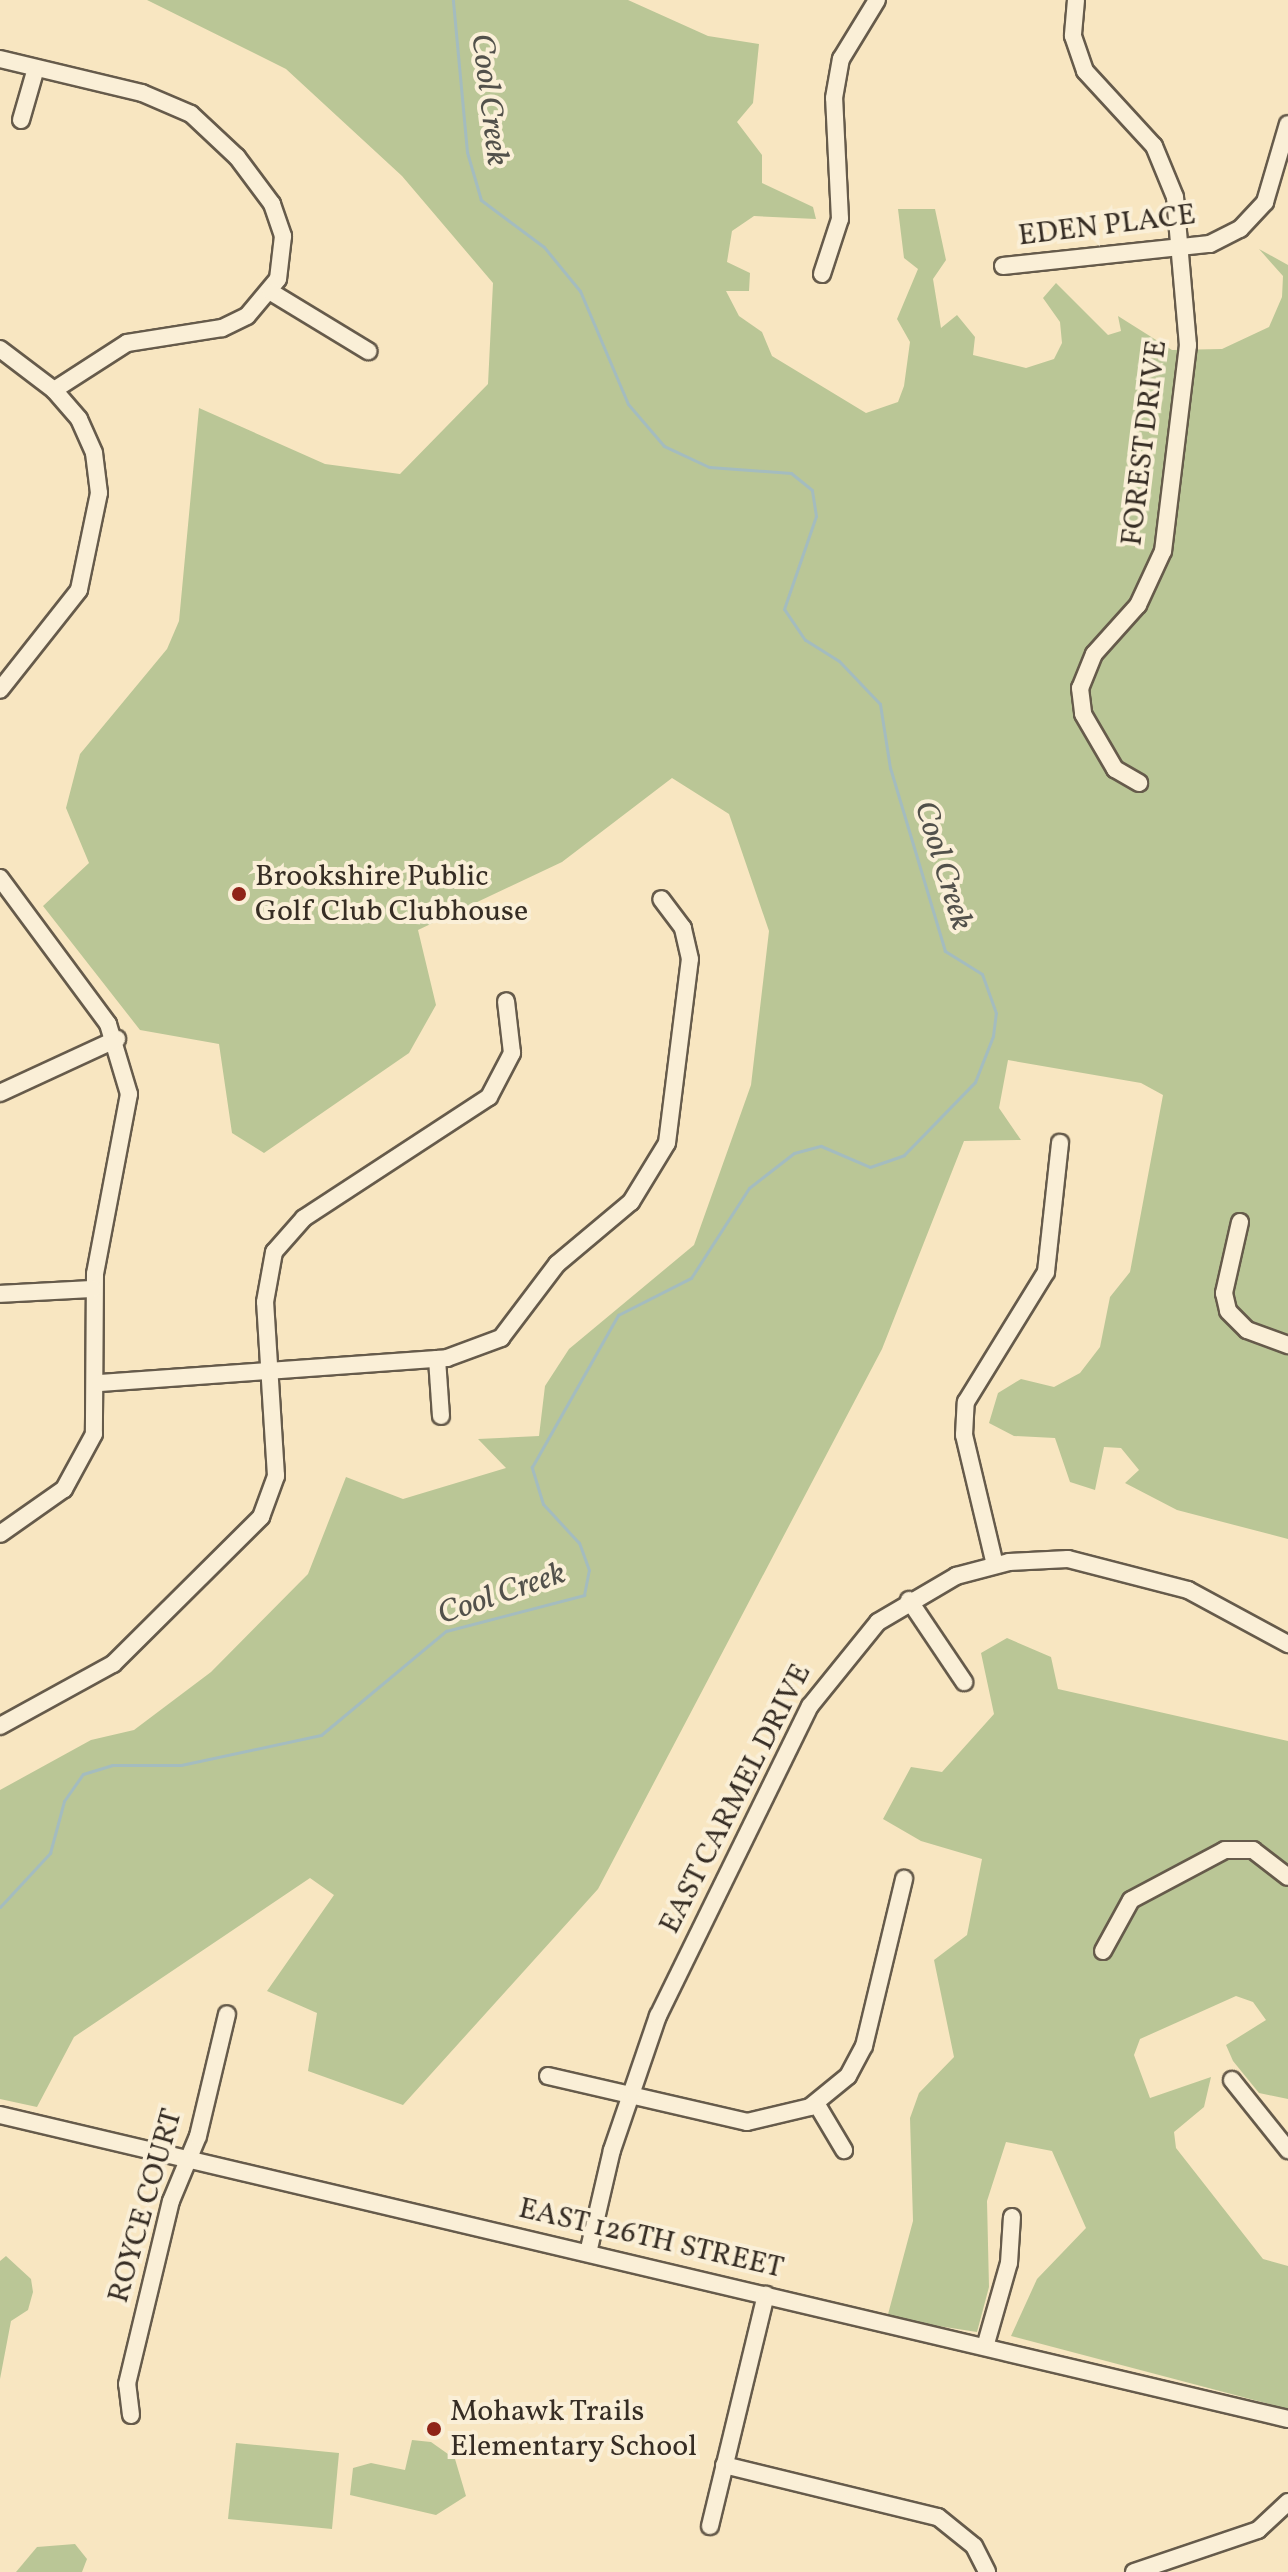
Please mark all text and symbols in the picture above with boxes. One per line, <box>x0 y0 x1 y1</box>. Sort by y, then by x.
water label: Cool Creek <box>461 32 515 168</box>
street label: EDEN PLACE <box>1016 197 1198 255</box>
street label: FOREST DRIVE <box>1114 338 1176 548</box>
water label: Cool Creek <box>904 797 980 935</box>
place label: Brookshire Public Golf Club Clubhouse <box>255 859 525 930</box>
marker: Brookshire Public Golf Club Clubhouse <box>230 885 248 903</box>
water label: Cool Creek <box>433 1555 571 1635</box>
street label: EAST CARMEL DRIVE <box>652 1658 820 1940</box>
street label: ROYCE COURT <box>101 2105 191 2307</box>
street label: EAST 126TH STREET <box>515 2191 787 2287</box>
place label: Mohawk Trails Elementary School <box>450 2394 698 2464</box>
marker: Mohawk Trails Elementary School <box>425 2420 443 2438</box>

